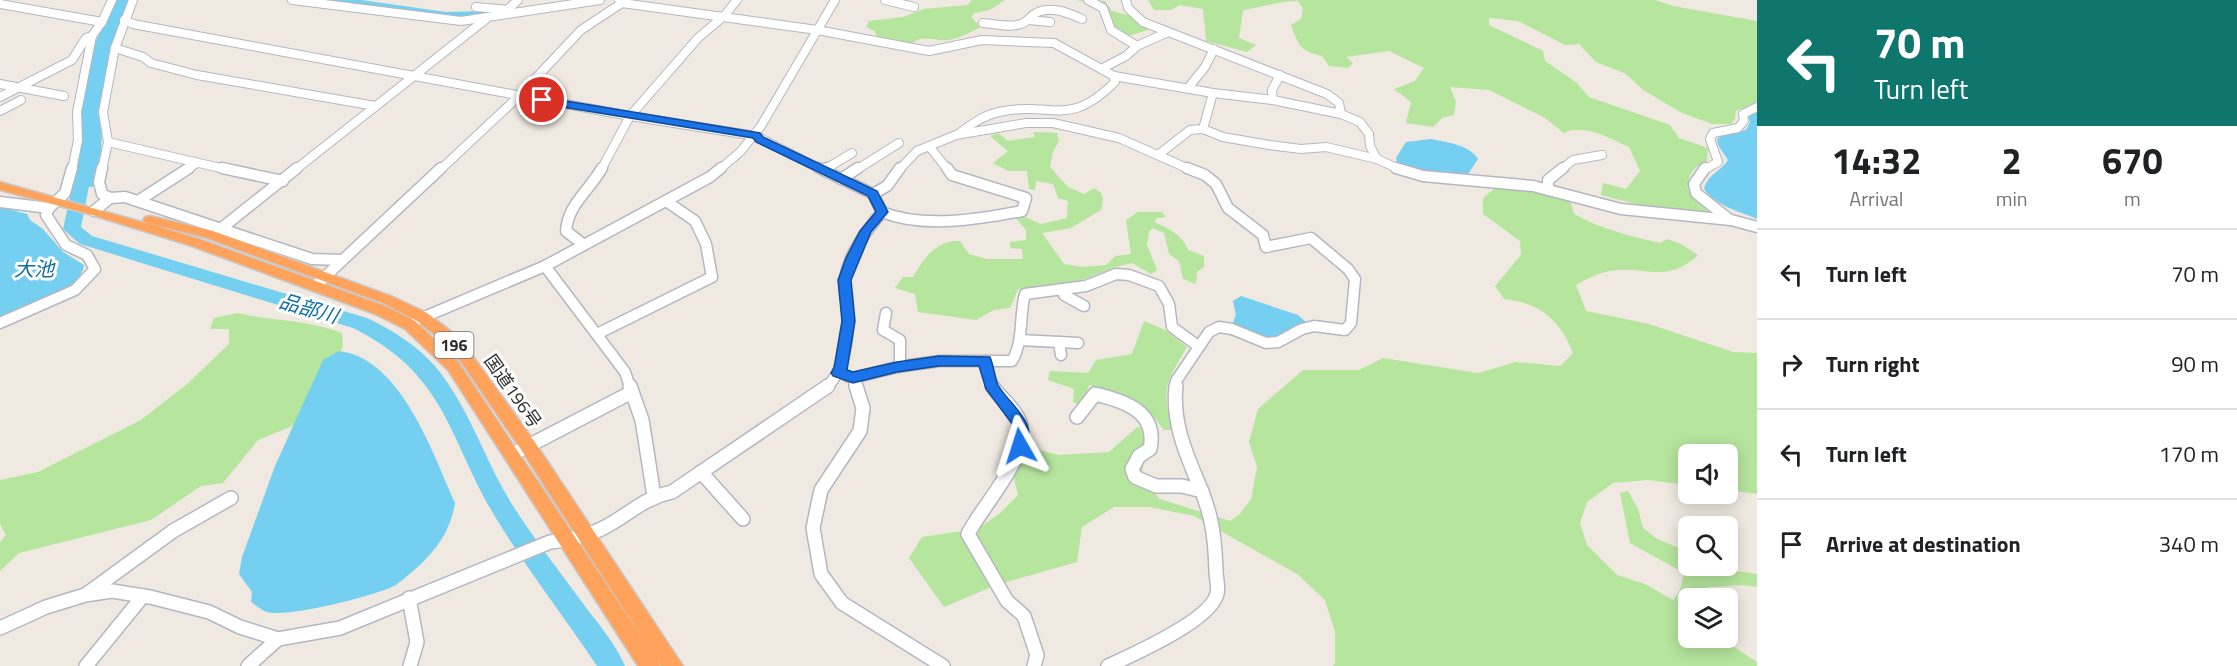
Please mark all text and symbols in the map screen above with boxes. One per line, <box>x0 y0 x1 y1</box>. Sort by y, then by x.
text: 70 m <box>1874 10 1966 74</box>
icon: left <box>1775 24 1853 102</box>
text: Turn left <box>1874 68 1968 109</box>
pin <box>516 74 567 125</box>
icon: arrive <box>525 83 558 116</box>
text: 14:32 <box>1831 133 1921 188</box>
text: 2 <box>2002 133 2022 188</box>
text: 670 <box>2102 133 2163 188</box>
text: Arrival <box>1849 183 1904 214</box>
text: min <box>1996 183 2028 214</box>
text: m <box>2124 183 2141 214</box>
water label: 大池 <box>14 253 56 284</box>
text: Turn left <box>1826 257 1907 291</box>
text: 70 m <box>2171 257 2219 291</box>
icon: left <box>1775 258 1808 291</box>
water label: 品部川 <box>276 285 344 332</box>
road number: 196 <box>434 332 474 358</box>
text: Turn right <box>1826 347 1920 381</box>
text: 90 m <box>2171 347 2219 381</box>
icon: right <box>1775 348 1808 381</box>
street label: 国道196号 <box>478 349 548 433</box>
position arrow <box>988 414 1052 478</box>
text: Turn left <box>1826 437 1907 471</box>
text: 170 m <box>2159 437 2219 471</box>
icon: left <box>1775 438 1808 471</box>
map controls <box>1678 444 1738 648</box>
button: sound <box>1678 444 1738 504</box>
button: search <box>1678 516 1738 576</box>
text: Arrive at destination <box>1826 527 2021 561</box>
text: 340 m <box>2159 527 2219 561</box>
icon: arrive <box>1775 528 1808 561</box>
button: layers <box>1678 588 1738 648</box>

